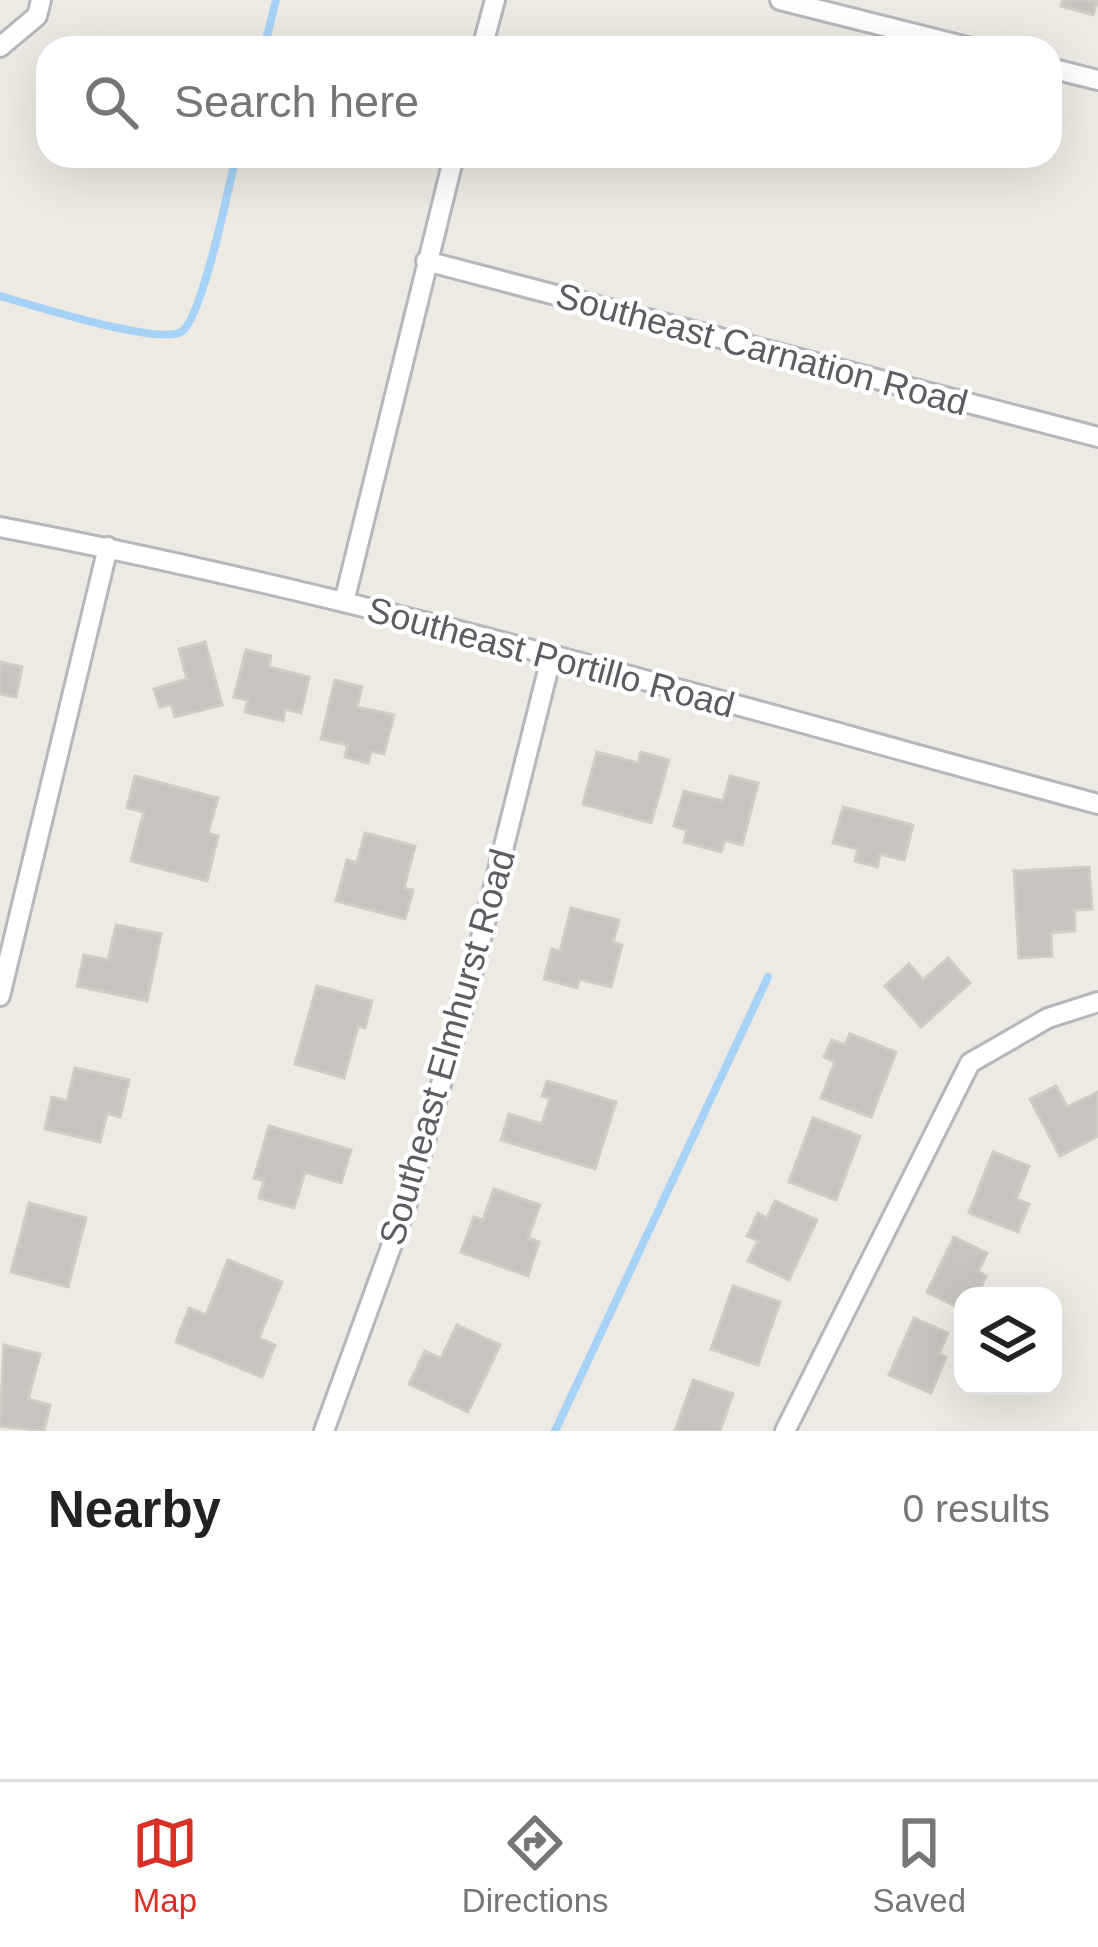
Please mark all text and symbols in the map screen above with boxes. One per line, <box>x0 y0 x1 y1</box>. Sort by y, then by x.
search box <box>36 36 1062 168</box>
icon: search <box>78 69 144 135</box>
text: Search here <box>174 76 419 127</box>
street label: Southeast Carnation Road <box>552 274 972 424</box>
street label: Southeast Portillo Road <box>363 588 739 726</box>
street label: Southeast Elmhurst Road <box>371 844 523 1250</box>
map controls <box>954 1287 1062 1395</box>
button: layers <box>954 1287 1062 1395</box>
text: Nearby <box>48 1481 221 1538</box>
text: 0 results <box>903 1487 1050 1530</box>
tab: Map <box>132 1810 198 1920</box>
tab: Directions <box>462 1810 609 1920</box>
tab: Saved <box>872 1810 966 1920</box>

